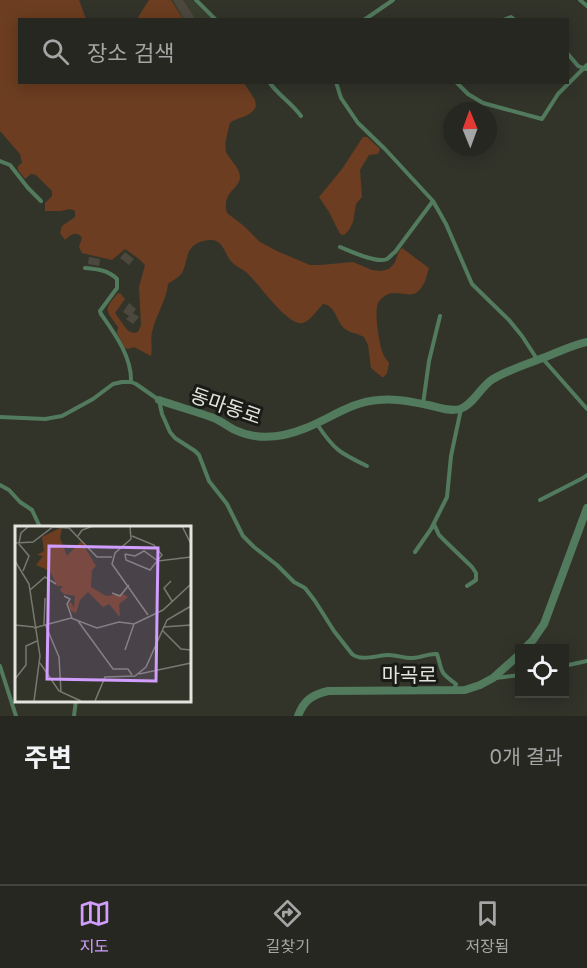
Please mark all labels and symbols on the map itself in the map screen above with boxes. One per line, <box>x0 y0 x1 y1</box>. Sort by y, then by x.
north arrow <box>443 102 497 156</box>
street label: 동마동로 <box>187 383 265 429</box>
inset map <box>15 526 190 701</box>
street label: 마곡로 <box>381 663 437 687</box>

